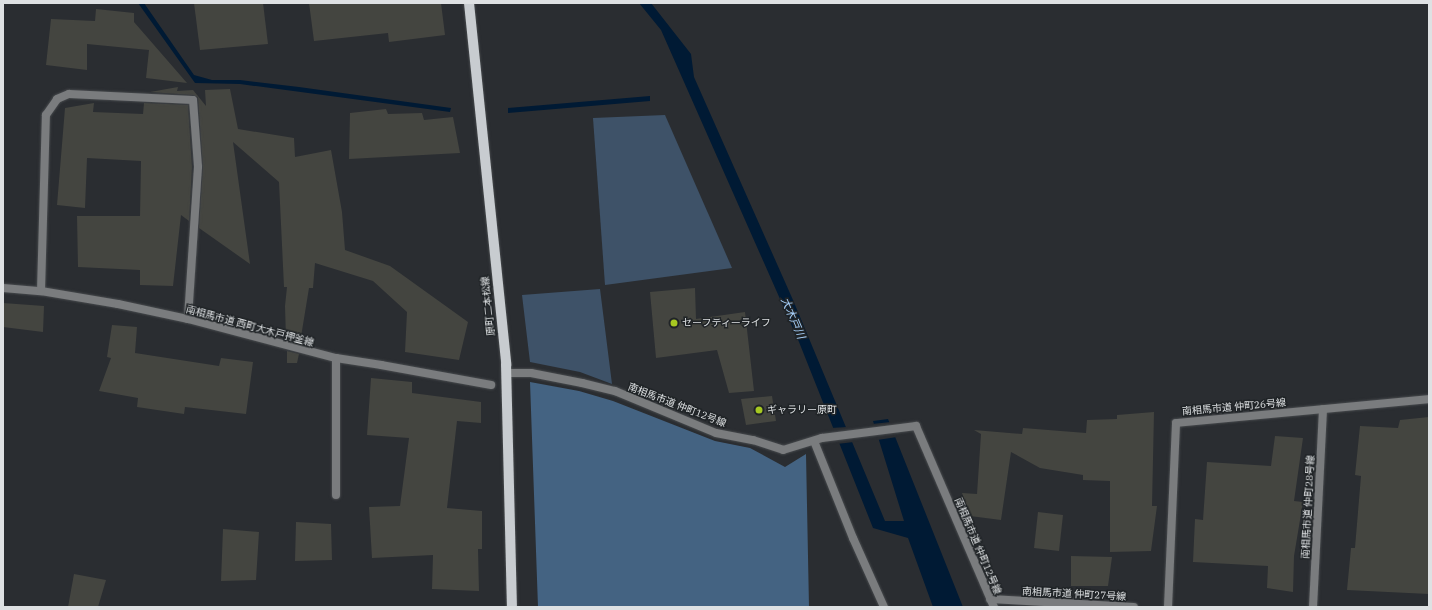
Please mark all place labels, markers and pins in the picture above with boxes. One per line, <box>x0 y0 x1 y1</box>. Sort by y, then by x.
place label: セーフティーライフ <box>682 317 772 329</box>
marker: セーフティーライフ <box>669 318 679 328</box>
place label: ギャラリー原町 <box>767 404 837 416</box>
marker: ギャラリー原町 <box>754 405 764 415</box>

